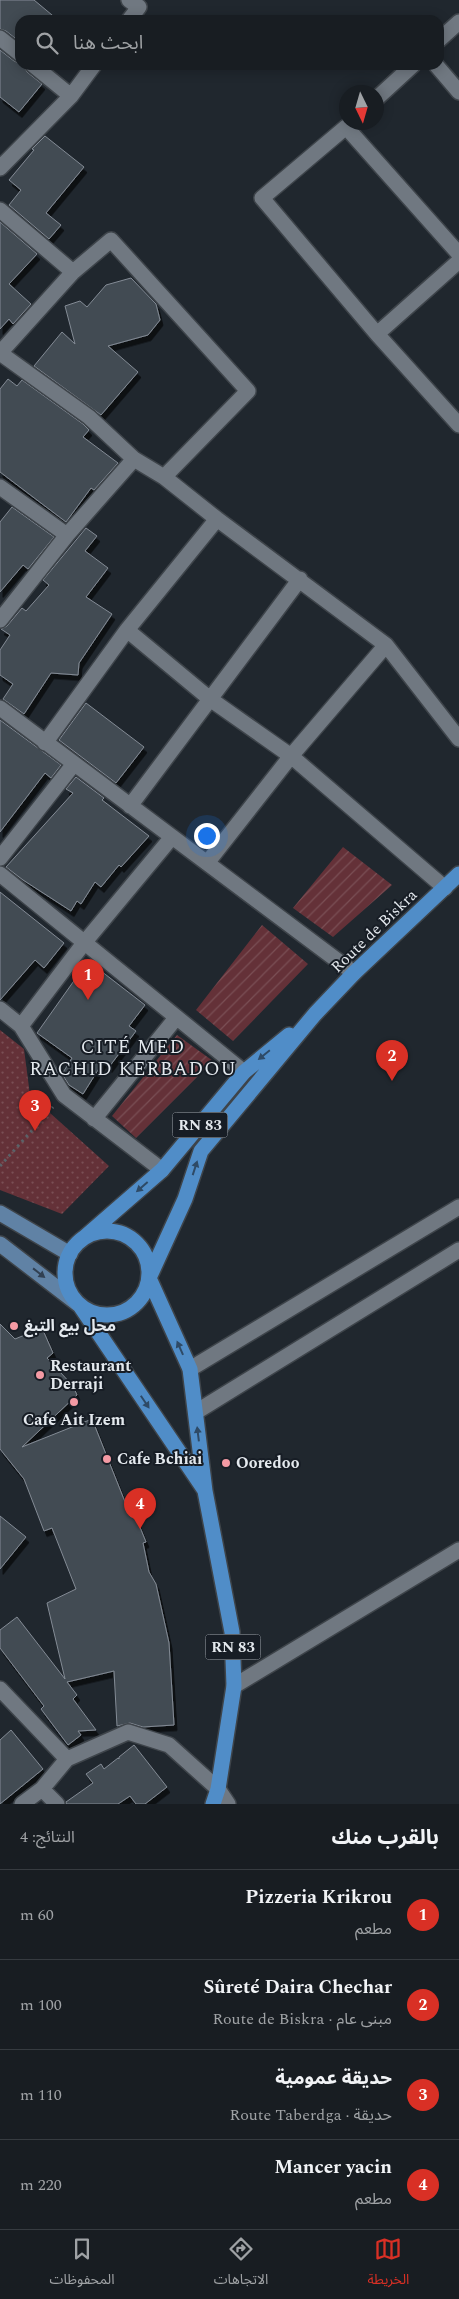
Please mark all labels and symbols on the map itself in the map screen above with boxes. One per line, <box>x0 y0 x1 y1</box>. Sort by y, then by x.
north arrow <box>339 85 384 130</box>
your location <box>194 823 220 849</box>
street label: Route de Biskra <box>325 883 423 979</box>
pin: 1 <box>72 959 104 1000</box>
district label: CITÉ MED RACHID KERBADOU <box>29 1033 237 1084</box>
pin: 2 <box>376 1040 408 1081</box>
one-way arrow <box>258 1050 271 1061</box>
pin: 3 <box>19 1090 51 1131</box>
road number: RN 83 <box>172 1112 228 1138</box>
one-way arrow <box>192 1161 199 1176</box>
one-way arrow <box>136 1182 149 1193</box>
one-way arrow <box>32 1268 45 1279</box>
place label: محل بيع التبغ <box>24 1314 116 1338</box>
marker: محل بيع التبغ <box>8 1320 20 1332</box>
one-way arrow <box>176 1341 184 1355</box>
place label: Restaurant Derraji <box>50 1354 131 1396</box>
marker: Restaurant Derraji <box>34 1369 46 1381</box>
marker: Cafe Ait Izem <box>68 1396 80 1408</box>
one-way arrow <box>140 1396 150 1409</box>
place label: Cafe Ait Izem <box>23 1408 126 1432</box>
one-way arrow <box>194 1425 202 1441</box>
place label: Cafe Bchiai <box>117 1447 202 1471</box>
place label: Ooredoo <box>236 1451 300 1475</box>
marker: Cafe Bchiai <box>101 1453 113 1465</box>
marker: Ooredoo <box>220 1457 232 1469</box>
pin: 4 <box>124 1488 156 1529</box>
road number: RN 83 <box>206 1634 260 1660</box>

